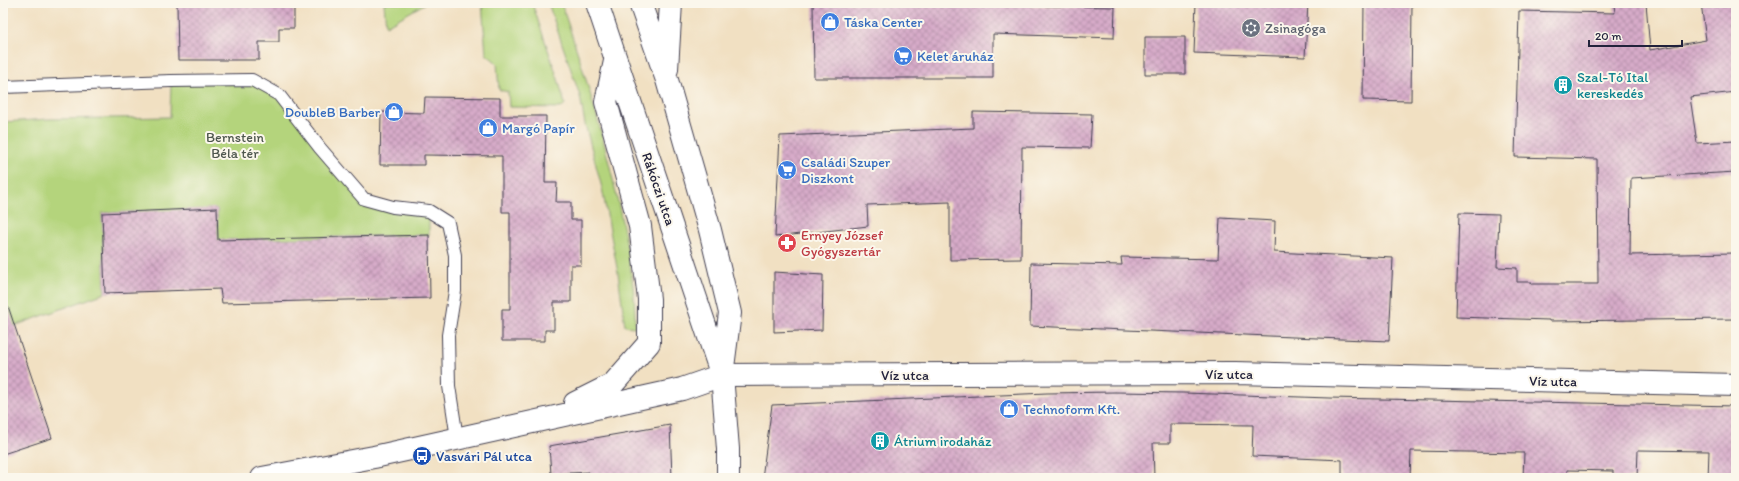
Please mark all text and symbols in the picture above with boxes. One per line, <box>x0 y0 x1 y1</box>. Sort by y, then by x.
shop icon: Táska Center <box>819 11 841 33</box>
place label: Táska Center <box>844 14 923 31</box>
synagogue icon: Zsinagóga <box>1240 17 1262 39</box>
place label: Zsinagóga <box>1265 20 1327 37</box>
scale bar <box>1589 22 1682 48</box>
text: 20 m <box>1595 29 1622 43</box>
supermarket icon: Kelet áruház <box>892 45 914 67</box>
place label: Kelet áruház <box>917 48 994 65</box>
place label: Szal-Tó Ital kereskedés <box>1577 69 1648 102</box>
building icon: Szal-Tó Ital kereskedés <box>1552 74 1574 96</box>
shop icon: DoubleB Barber <box>383 101 405 123</box>
place label: DoubleB Barber <box>285 104 381 121</box>
shop icon: Margó Papír <box>477 117 499 139</box>
place label: Margó Papír <box>502 120 575 137</box>
park label: Bernstein Béla tér <box>206 129 265 162</box>
street label: Rákóczi utca <box>638 150 679 229</box>
place label: Családi Szuper Diszkont <box>801 154 891 187</box>
supermarket icon: Családi Szuper Diszkont <box>776 159 798 181</box>
place label: Ernyey József Gyógyszertár <box>801 227 884 260</box>
pharmacy icon: Ernyey József Gyógyszertár <box>776 232 798 254</box>
street label: Víz utca <box>1205 366 1253 383</box>
street label: Víz utca <box>881 367 929 384</box>
street label: Víz utca <box>1529 373 1577 390</box>
shop icon: Technoform Kft. <box>998 398 1020 420</box>
place label: Technoform Kft. <box>1023 401 1120 418</box>
building icon: Átrium irodaház <box>869 430 891 452</box>
place label: Átrium irodaház <box>894 433 992 450</box>
bus stop icon: Vasvári Pál utca <box>411 445 433 467</box>
place label: Vasvári Pál utca <box>436 448 533 465</box>

